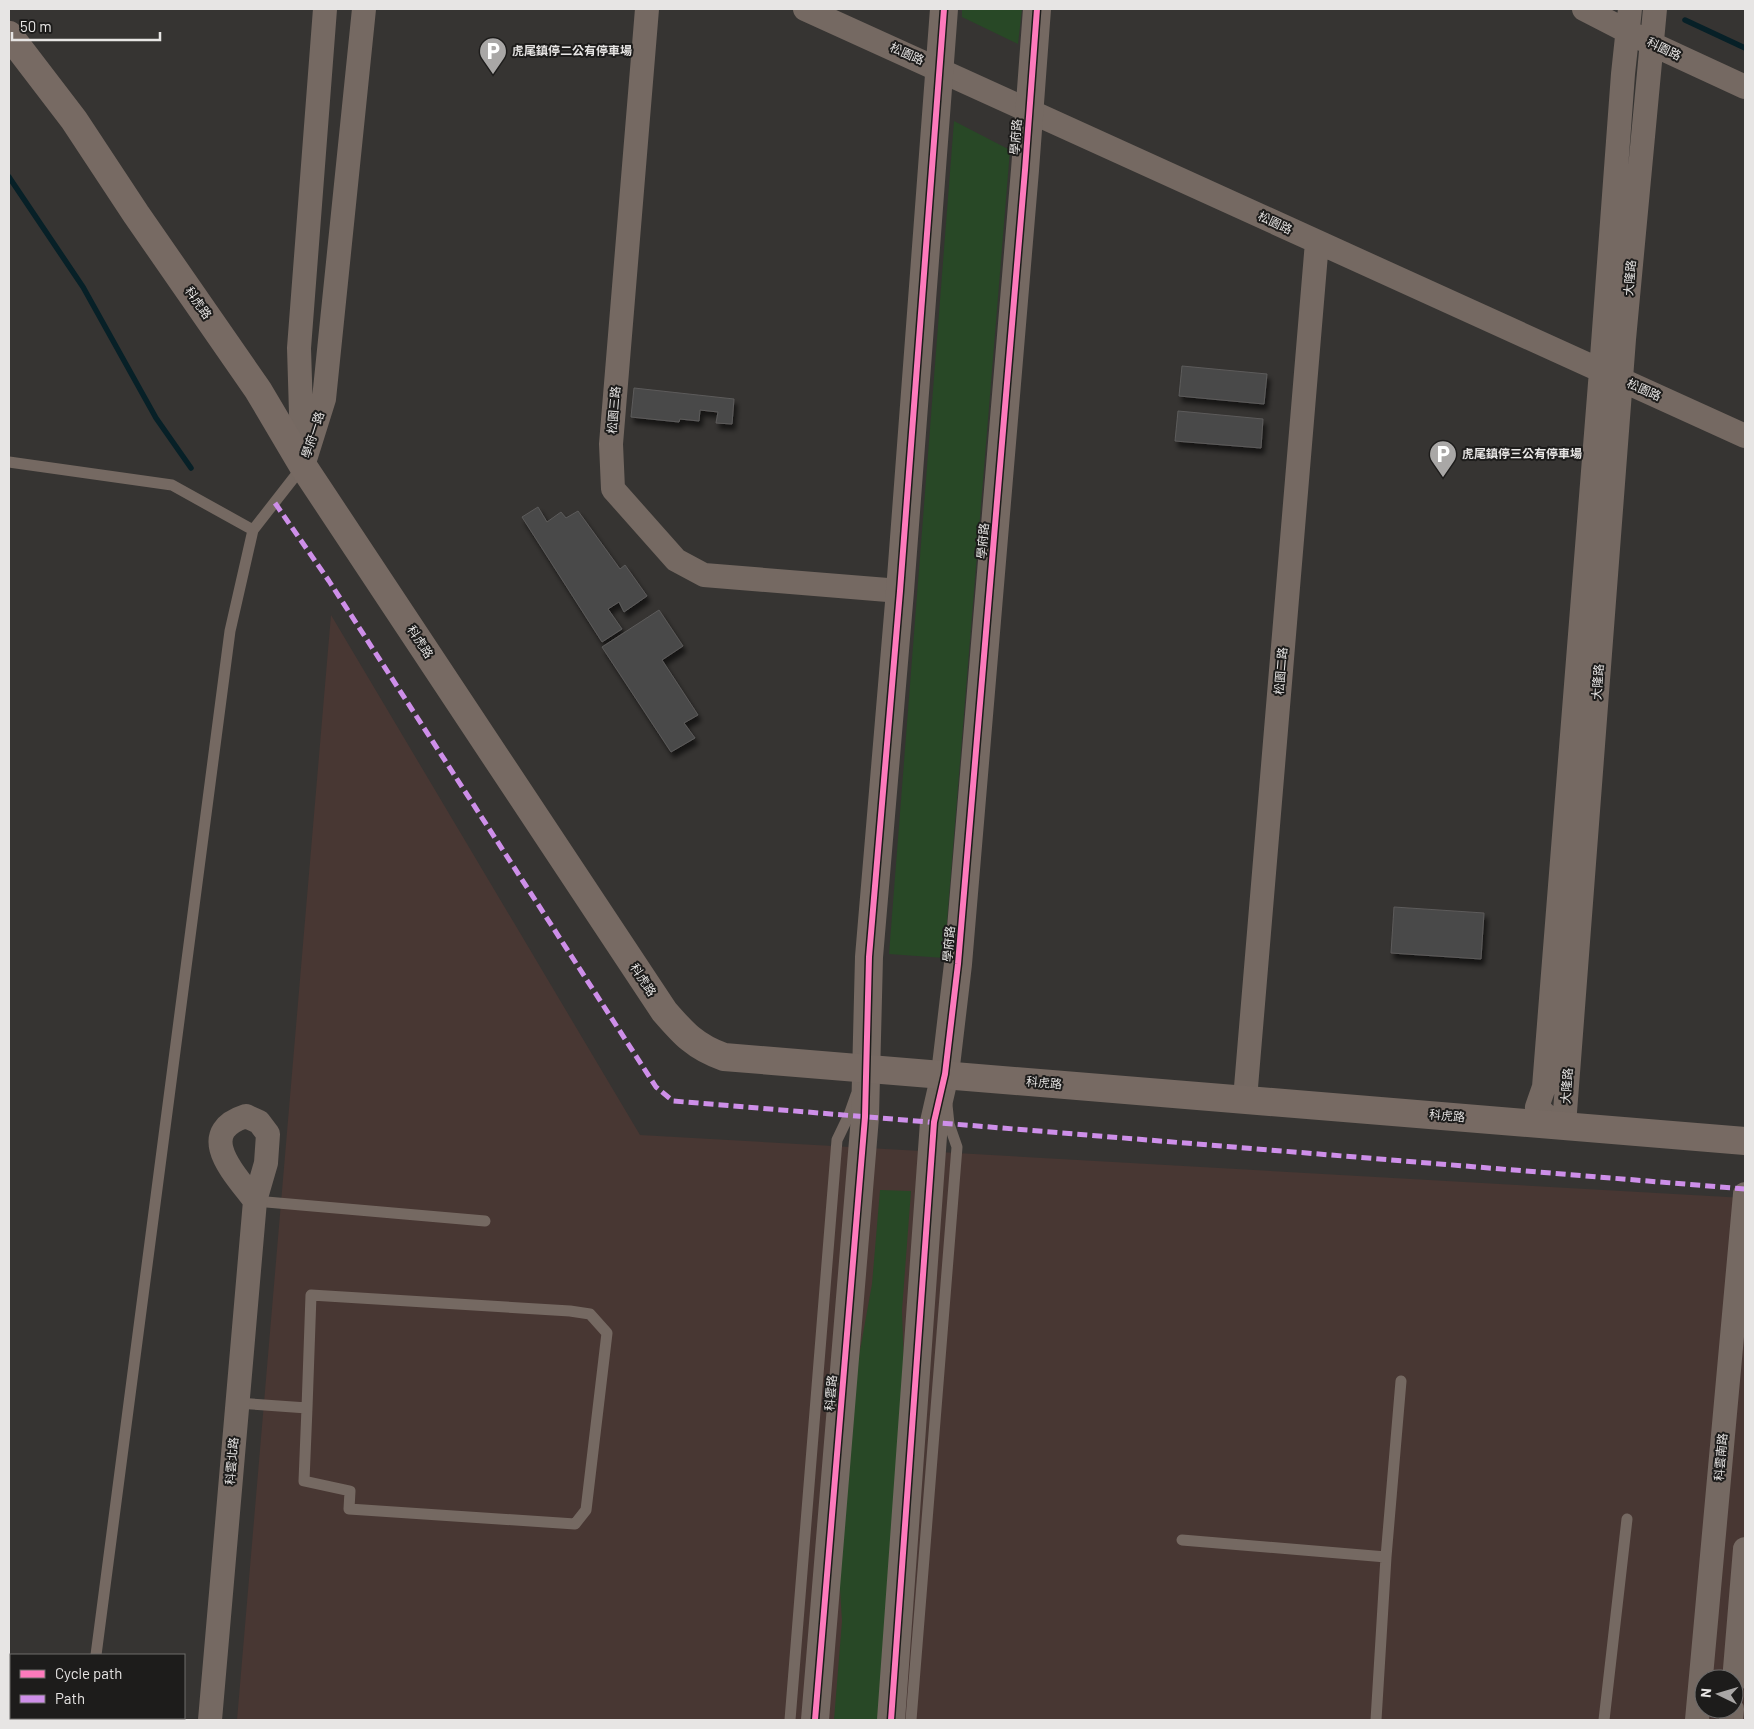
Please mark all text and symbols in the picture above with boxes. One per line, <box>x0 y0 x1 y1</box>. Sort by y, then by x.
scale bar <box>12 10 160 42</box>
text: 50 m <box>20 17 52 35</box>
street label: 科園路 <box>1645 34 1684 62</box>
parking icon: 虎尾鎮停二公有停車場 <box>478 36 508 75</box>
street label: 松園路 <box>888 39 927 67</box>
place label: 虎尾鎮停二公有停車場 <box>512 43 632 57</box>
street label: 學府路 <box>1007 118 1023 155</box>
street label: 松園路 <box>1256 208 1295 236</box>
street label: 大隆路 <box>1620 259 1638 296</box>
street label: 科虎路 <box>183 284 215 321</box>
street label: 松園路 <box>1625 375 1664 403</box>
street label: 松園三路 <box>604 385 622 434</box>
street label: 學府一路 <box>298 410 326 460</box>
parking icon: 虎尾鎮停三公有停車場 <box>1428 439 1458 478</box>
place label: 虎尾鎮停三公有停車場 <box>1462 446 1582 460</box>
street label: 學府路 <box>973 522 991 559</box>
street label: 科虎路 <box>405 623 437 660</box>
street label: 松園二路 <box>1271 646 1289 695</box>
street label: 大隆路 <box>1589 663 1605 700</box>
street label: 學府路 <box>939 925 957 962</box>
street label: 科虎路 <box>628 961 660 998</box>
street label: 大隆路 <box>1558 1067 1574 1104</box>
street label: 科虎路 <box>1026 1073 1063 1091</box>
street label: 科虎路 <box>1429 1106 1466 1124</box>
street label: 科雲路 <box>821 1374 839 1411</box>
street label: 科雲南路 <box>1711 1432 1729 1481</box>
street label: 科雲北路 <box>222 1436 240 1485</box>
legend <box>10 1654 185 1719</box>
text: Cycle path <box>55 1664 122 1682</box>
north arrow <box>1694 1669 1744 1719</box>
text: N <box>1697 1687 1714 1698</box>
text: Path <box>55 1689 85 1707</box>

